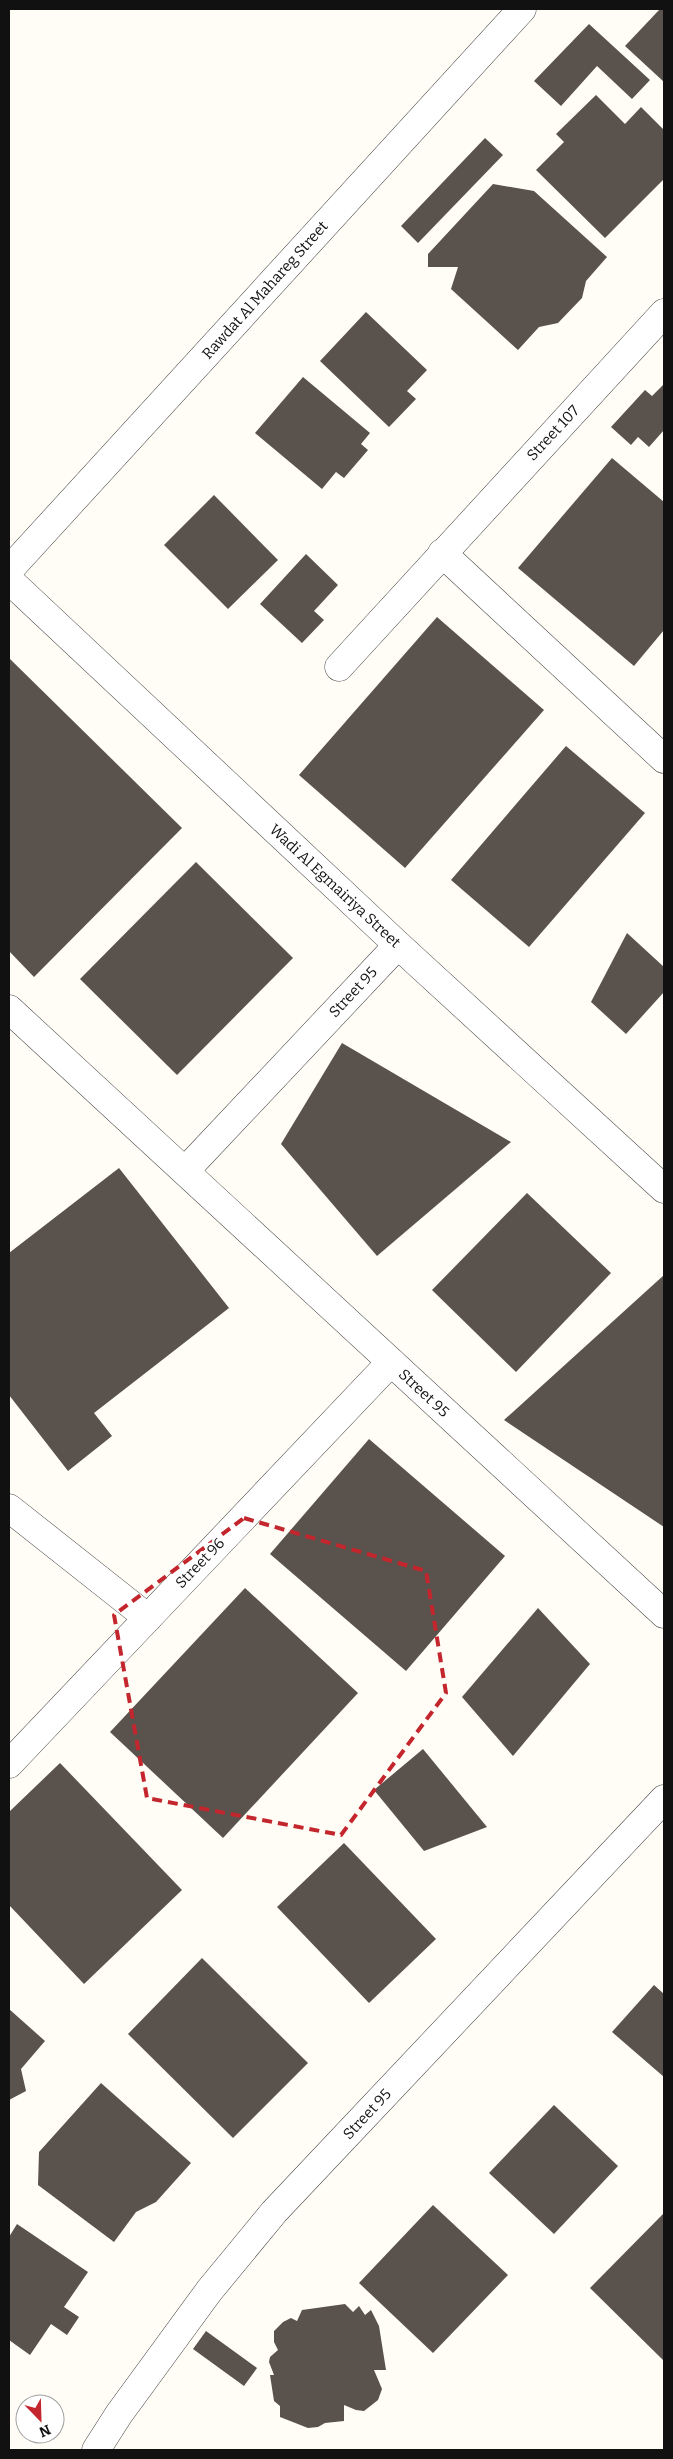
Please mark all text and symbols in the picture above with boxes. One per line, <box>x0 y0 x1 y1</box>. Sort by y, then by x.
street label: Rawdat Al Mahareg Street <box>198 217 332 363</box>
street label: Street 107 <box>523 401 583 464</box>
street label: Wadi Al Egmairiya Street <box>266 821 405 952</box>
street label: Street 95 <box>325 963 381 1021</box>
street label: Street 95 <box>395 1365 453 1421</box>
street label: Street 96 <box>172 1534 228 1592</box>
street label: Street 95 <box>339 2085 395 2143</box>
north arrow <box>15 2394 65 2444</box>
text: N <box>36 2421 53 2441</box>

